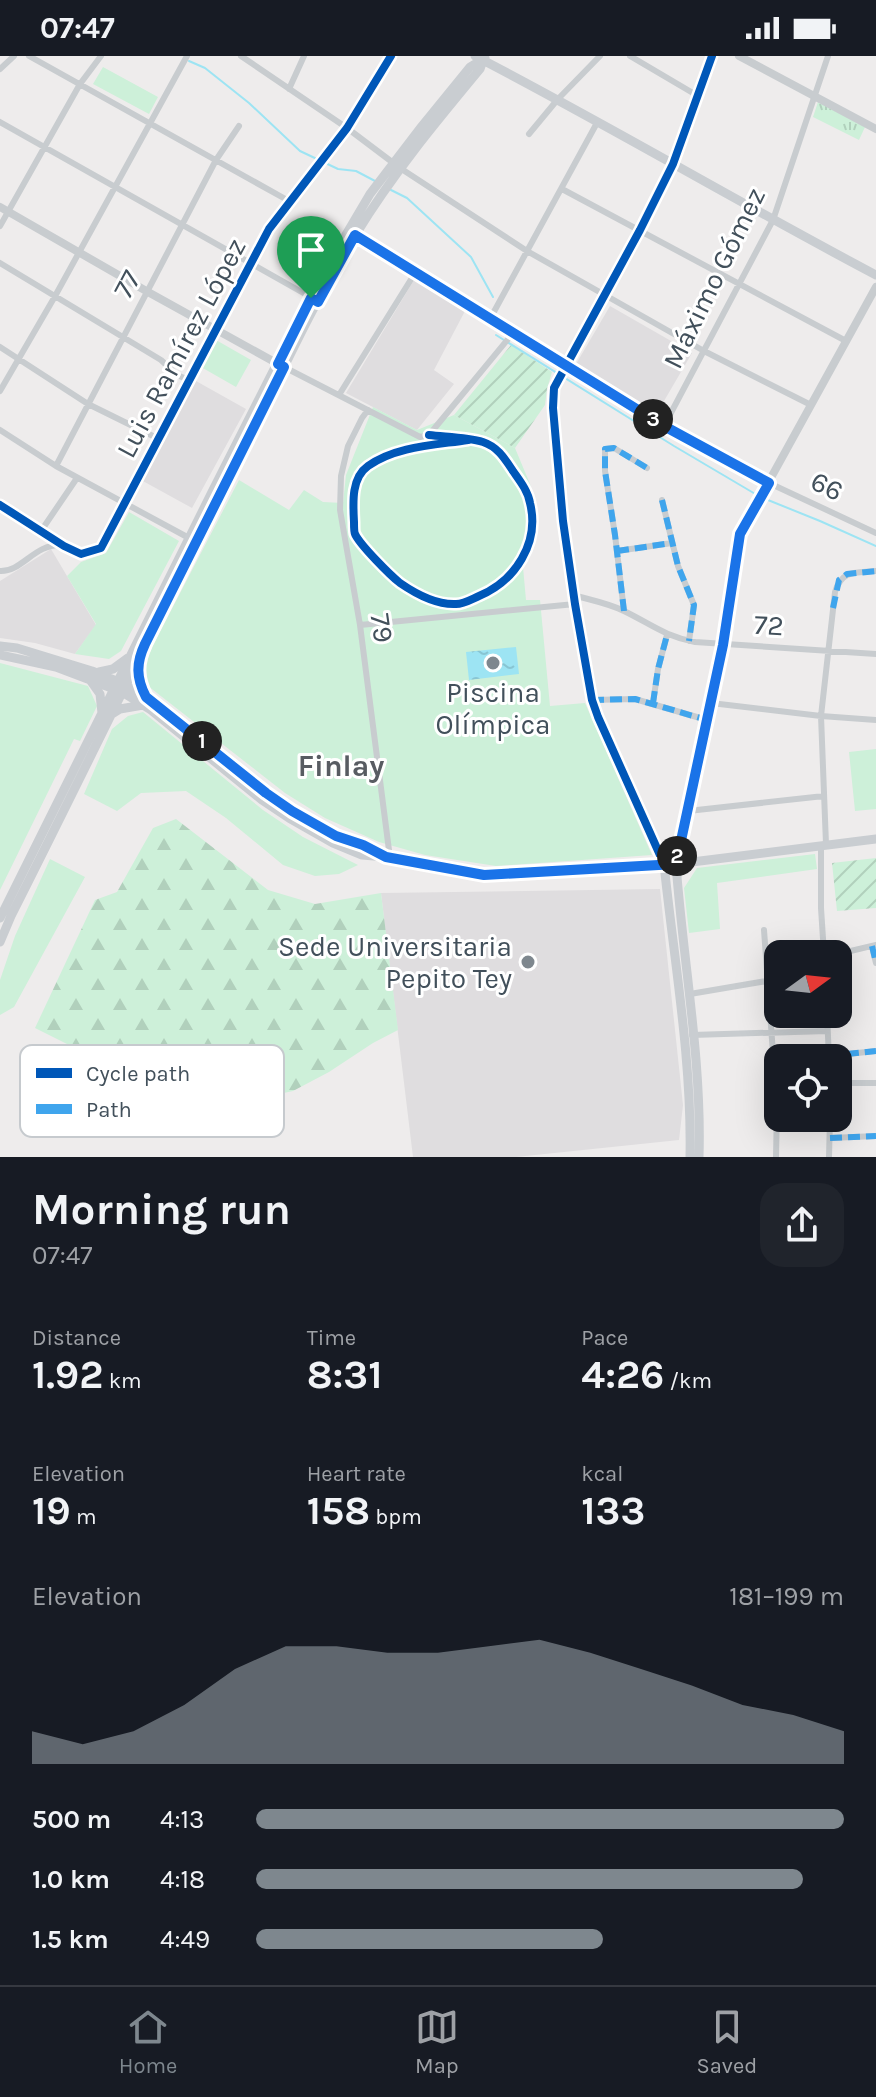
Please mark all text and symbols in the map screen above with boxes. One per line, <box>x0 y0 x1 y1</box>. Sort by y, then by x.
text: 07:47 <box>40 10 115 46</box>
street label: Máximo Gómez <box>656 182 772 374</box>
pin <box>277 216 345 298</box>
icon: arrive <box>289 228 333 272</box>
street label: Luis Ramírez López <box>109 233 253 463</box>
street label: 77 <box>106 265 148 303</box>
pin: 3 <box>633 399 673 439</box>
text: 3 <box>646 406 660 432</box>
street label: 66 <box>805 464 849 508</box>
street label: 72 <box>753 608 785 642</box>
street label: 79 <box>364 611 400 645</box>
marker: Piscina Olímpica <box>484 654 502 672</box>
place label: Piscina Olímpica <box>435 676 551 741</box>
pin: 1 <box>182 721 222 761</box>
text: 1 <box>198 728 206 754</box>
district label: Finlay <box>298 748 384 784</box>
pin: 2 <box>657 836 697 876</box>
text: 2 <box>670 843 684 869</box>
place label: Sede Universitaria Pepito Tey <box>278 930 512 995</box>
north arrow <box>764 940 852 1028</box>
map controls <box>764 940 852 1132</box>
marker: Sede Universitaria Pepito Tey <box>519 953 537 971</box>
button: locate <box>764 1044 852 1132</box>
legend <box>20 1045 284 1137</box>
text: Cycle path <box>86 1061 190 1087</box>
text: Path <box>86 1097 132 1123</box>
button: share <box>760 1183 844 1267</box>
text: Morning run <box>32 1184 291 1235</box>
text: 07:47 <box>32 1240 92 1271</box>
text: Distance <box>32 1325 121 1351</box>
text: Time <box>307 1325 356 1351</box>
text: Pace <box>581 1325 628 1351</box>
text: 1.92 <box>32 1351 103 1398</box>
text: 8:31 <box>307 1351 382 1398</box>
text: 4:26 <box>581 1351 664 1398</box>
text: km <box>103 1368 142 1394</box>
text: /km <box>664 1368 712 1394</box>
text: Elevation <box>32 1461 125 1487</box>
text: Heart rate <box>307 1461 406 1487</box>
text: kcal <box>581 1461 623 1487</box>
text: 19 <box>32 1487 71 1534</box>
text: 158 <box>307 1487 370 1534</box>
text: 133 <box>581 1487 645 1534</box>
text: m <box>71 1504 96 1530</box>
text: bpm <box>370 1504 422 1530</box>
text: Elevation <box>32 1581 142 1612</box>
text: 181–199 m <box>729 1581 844 1612</box>
text: 500 m <box>32 1804 111 1835</box>
text: 4:13 <box>160 1804 204 1835</box>
text: 1.0 km <box>32 1864 110 1895</box>
text: 4:18 <box>160 1864 205 1895</box>
text: 1.5 km <box>32 1924 109 1955</box>
text: 4:49 <box>160 1924 210 1955</box>
tab: Home <box>119 2005 177 2079</box>
tab: Map <box>415 2005 459 2079</box>
tab: Saved <box>696 2005 757 2079</box>

